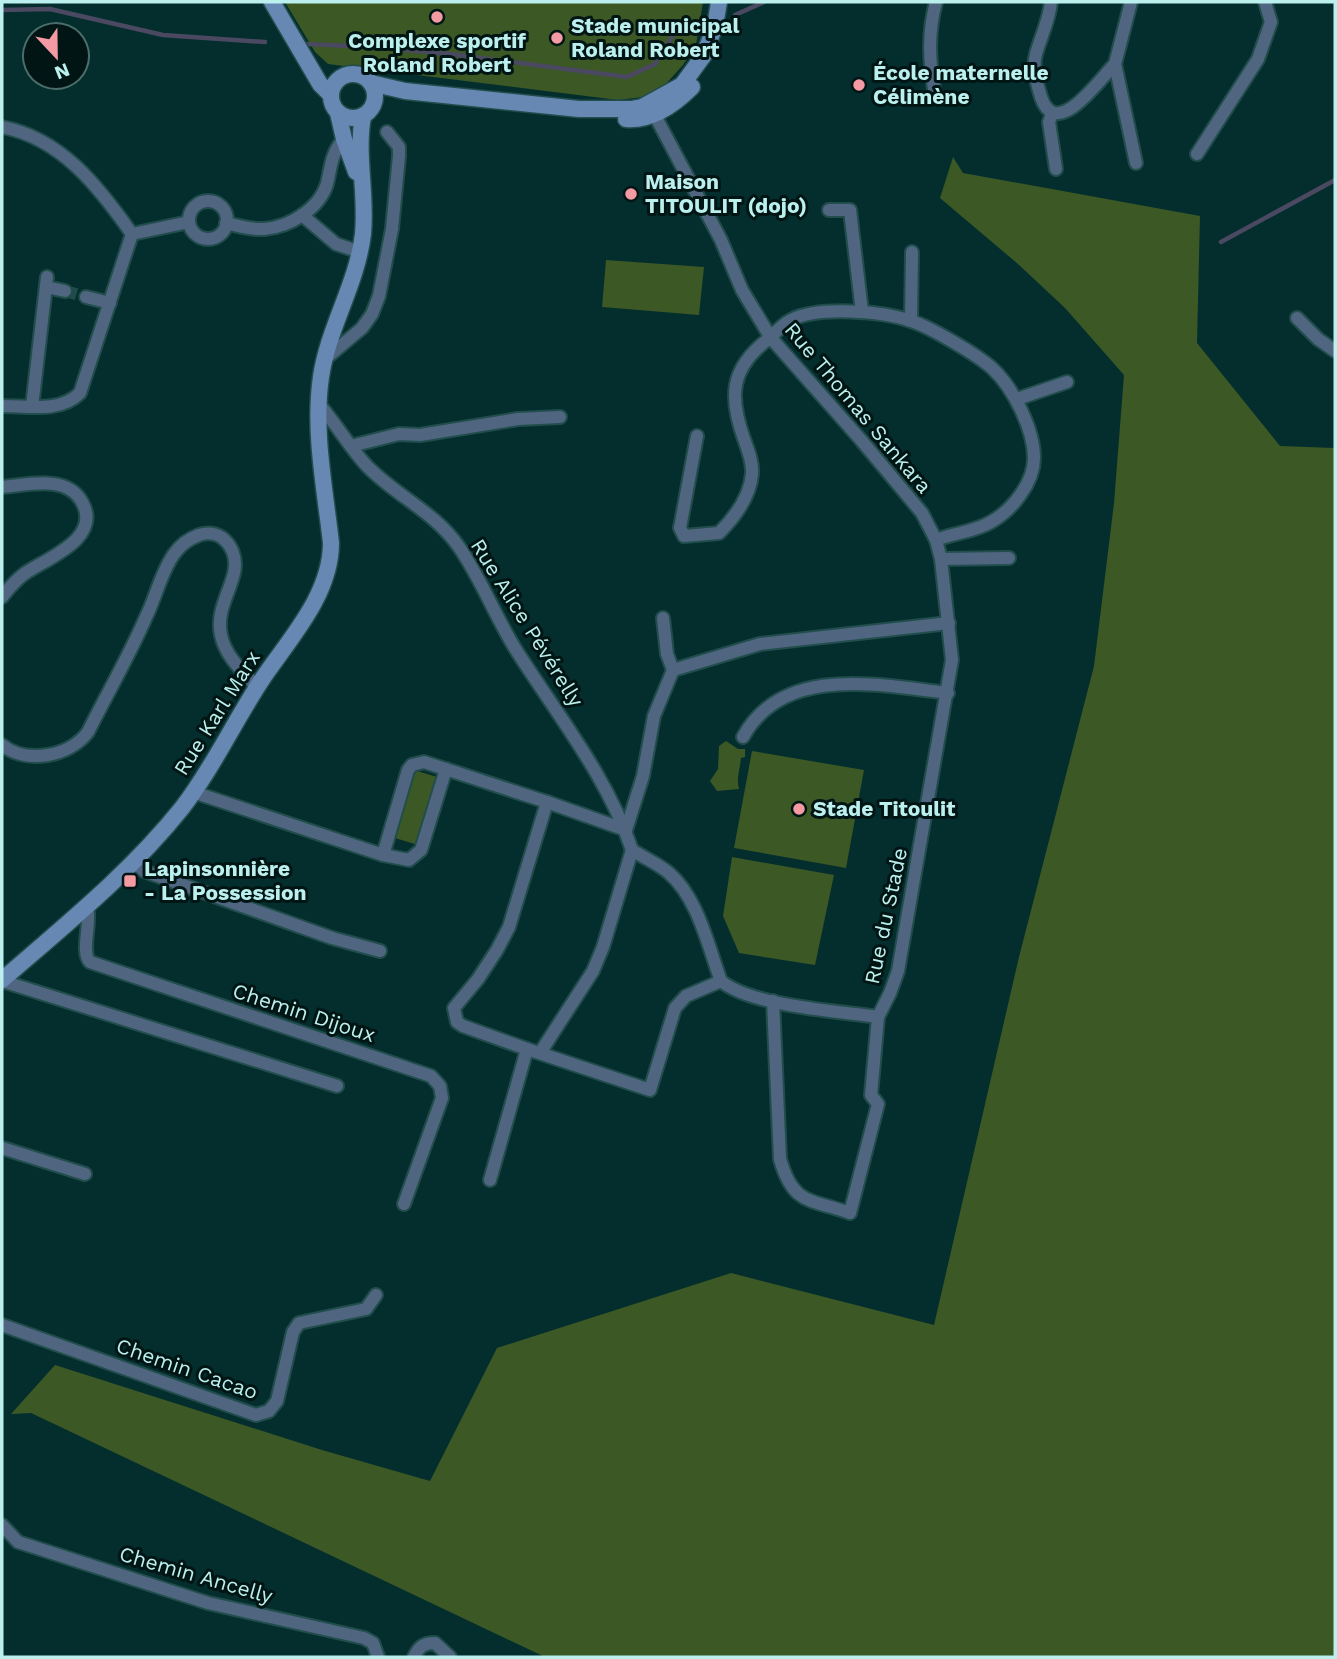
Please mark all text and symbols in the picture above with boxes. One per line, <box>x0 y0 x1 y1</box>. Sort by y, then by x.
marker: Complexe sportif Roland Robert <box>429 9 445 25</box>
place label: Stade municipal Roland Robert <box>571 13 739 62</box>
north arrow <box>21 21 91 91</box>
place label: Complexe sportif Roland Robert <box>348 28 526 77</box>
marker: Stade municipal Roland Robert <box>549 30 565 46</box>
text: N <box>51 58 73 85</box>
place label: École maternelle Célimène <box>873 60 1049 109</box>
marker: École maternelle Célimène <box>851 77 867 93</box>
place label: Maison TITOULIT (dojo) <box>645 169 807 218</box>
marker: Maison TITOULIT (dojo) <box>623 186 639 202</box>
street label: Rue Thomas Sankara <box>780 317 937 498</box>
street label: Rue Alice Pévérelly <box>466 534 589 711</box>
street label: Rue Karl Marx <box>168 646 265 780</box>
place label: Stade Titoulit <box>813 796 955 821</box>
marker: Stade Titoulit <box>791 801 807 817</box>
street label: Rue du Stade <box>859 845 912 986</box>
place label: Lapinsonnière - La Possession <box>144 856 307 905</box>
marker: Lapinsonnière - La Possession <box>122 873 138 889</box>
street label: Chemin Dijoux <box>230 978 379 1047</box>
street label: Chemin Cacao <box>113 1333 261 1404</box>
street label: Chemin Ancelly <box>117 1541 276 1608</box>

